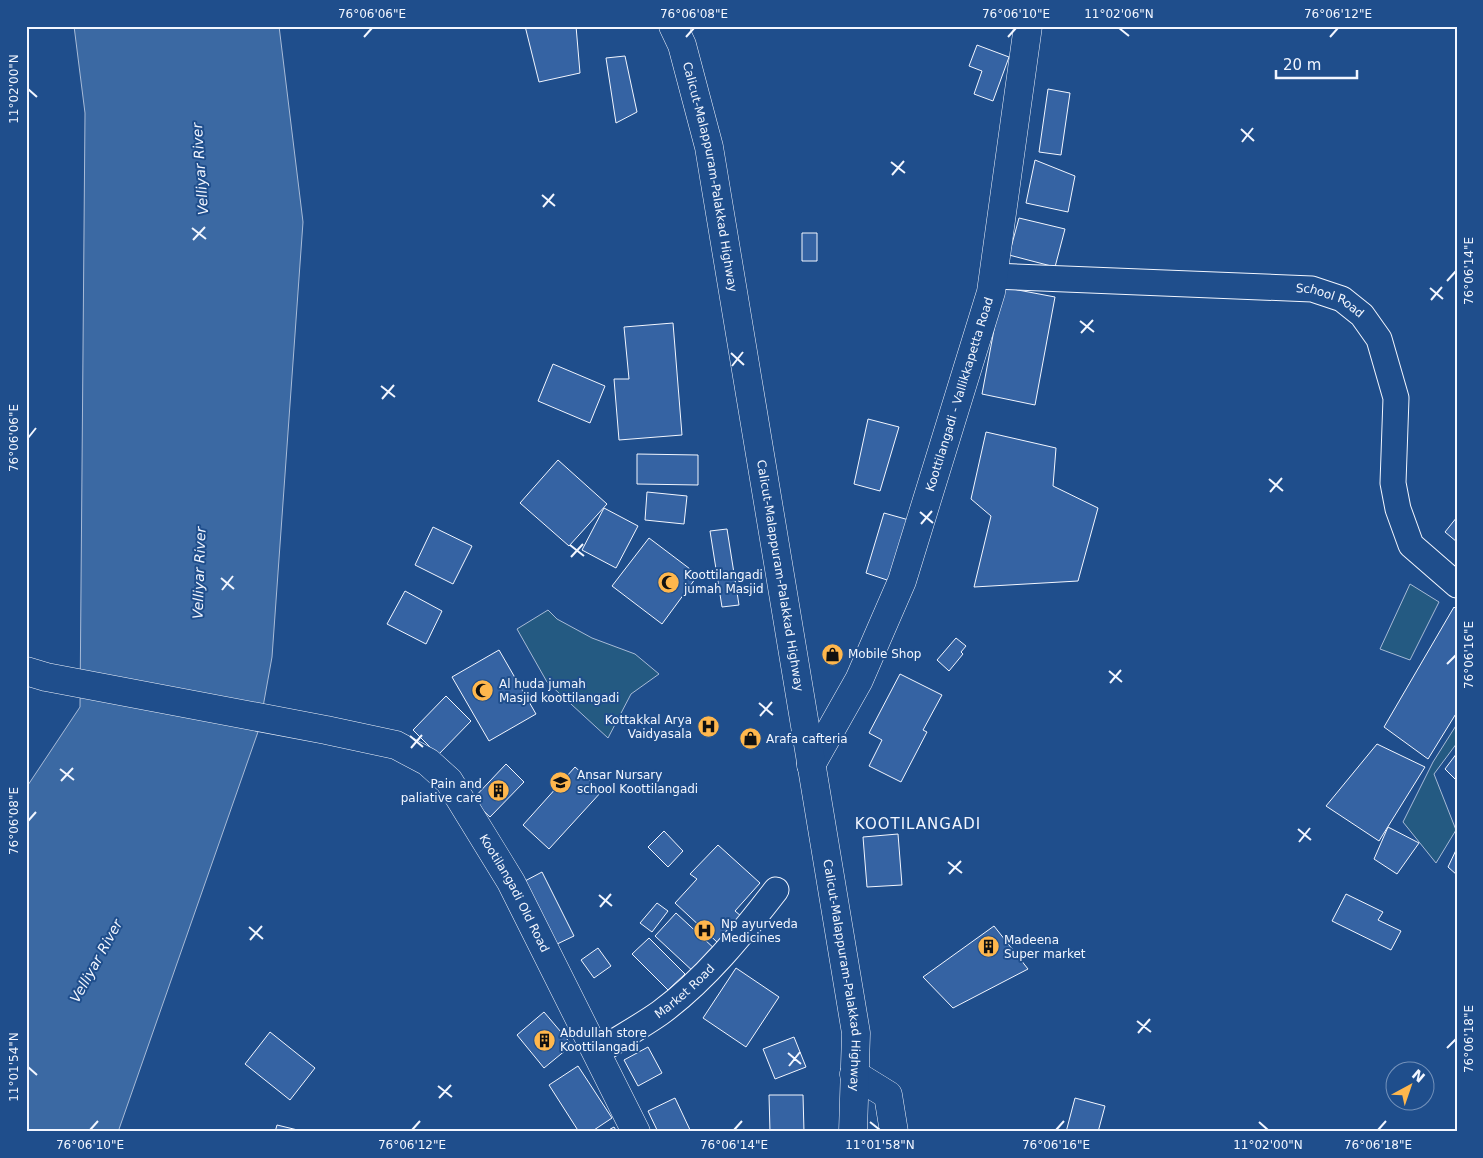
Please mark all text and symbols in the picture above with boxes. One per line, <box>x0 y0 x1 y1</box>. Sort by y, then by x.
text: 76°06'06"E <box>338 7 406 21</box>
text: 76°06'08"E <box>660 7 728 21</box>
text: 76°06'10"E <box>982 7 1050 21</box>
text: 11°02'06"N <box>1084 7 1154 21</box>
text: 76°06'12"E <box>1304 7 1372 21</box>
scale bar <box>1276 48 1357 80</box>
text: 11°02'00"N <box>7 54 21 124</box>
text: 20 m <box>1283 56 1321 74</box>
street label: Calicut-Malappuram-Palakkad Highway <box>680 60 740 293</box>
water label: Velliyar River <box>189 121 211 216</box>
text: 76°06'14"E <box>1462 237 1476 305</box>
street label: School Road <box>1296 281 1367 321</box>
street label: Koottilangadi - Vallikkapetta Road <box>923 295 996 493</box>
text: 76°06'06"E <box>7 404 21 472</box>
street label: Calicut-Malappuram-Palakkad Highway <box>754 459 806 692</box>
water label: Velliyar River <box>189 525 209 619</box>
place label: Koottilangadi jumah Masjid <box>683 568 764 596</box>
mosque icon: Koottilangadi jumah Masjid <box>656 570 680 594</box>
text: 76°06'16"E <box>1462 621 1476 689</box>
shop icon: Mobile Shop <box>820 642 844 666</box>
place label: Mobile Shop <box>848 647 921 661</box>
place label: Al huda jumah Masjid koottilangadi <box>499 677 619 705</box>
mosque icon: Al huda jumah Masjid koottilangadi <box>471 679 495 703</box>
place label: Kottakkal Arya Vaidyasala <box>605 713 692 741</box>
hospital icon: Kottakkal Arya Vaidyasala <box>696 715 720 739</box>
shop icon: Arafa cafteria <box>738 727 762 751</box>
place label: Arafa cafteria <box>766 732 848 746</box>
place label: Ansar Nursary school Koottilangadi <box>577 768 698 796</box>
school or university icon: Ansar Nursary school Koottilangadi <box>549 770 573 794</box>
place label: Pain and paliative care <box>401 777 482 805</box>
building icon: Pain and paliative care <box>486 779 510 803</box>
text: 76°06'08"E <box>7 787 21 855</box>
district label: KOOTILANGADI <box>855 815 981 833</box>
street label: Kootilangadi Old Road <box>476 832 552 955</box>
street label: Calicut-Malappuram-Palakkad Highway <box>820 858 863 1092</box>
water label: Velliyar River <box>67 916 126 1005</box>
place label: Np ayurveda Medicines <box>721 917 798 945</box>
hospital icon: Np ayurveda Medicines <box>693 919 717 943</box>
place label: Madeena Super market <box>1004 933 1086 961</box>
building icon: Madeena Super market <box>976 935 1000 959</box>
street label: Market Road <box>652 961 717 1022</box>
text: 76°06'18"E <box>1462 1005 1476 1073</box>
place label: Abdullah store Koottilangadi <box>560 1026 647 1054</box>
building icon: Abdullah store Koottilangadi <box>532 1028 556 1052</box>
text: 11°01'54"N <box>7 1032 21 1102</box>
north arrow <box>1386 1060 1436 1110</box>
text: N <box>1409 1066 1428 1086</box>
text: 76°06'10"E <box>56 1138 124 1152</box>
text: 76°06'12"E <box>378 1138 446 1152</box>
text: 76°06'14"E <box>700 1138 768 1152</box>
text: 11°01'58"N <box>845 1138 915 1152</box>
text: 76°06'16"E <box>1022 1138 1090 1152</box>
text: 11°02'00"N <box>1233 1138 1303 1152</box>
text: 76°06'18"E <box>1344 1138 1412 1152</box>

